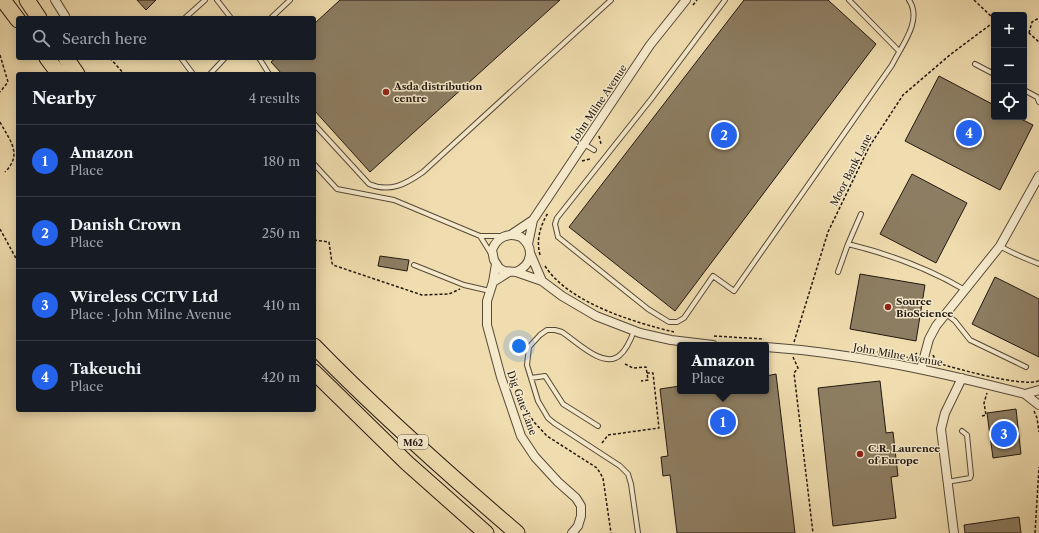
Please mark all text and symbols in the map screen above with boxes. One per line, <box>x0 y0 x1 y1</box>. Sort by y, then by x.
map controls <box>991 12 1027 120</box>
button: + <box>991 12 1027 48</box>
search box <box>16 16 316 60</box>
icon: search <box>30 27 52 49</box>
text: Search here <box>62 29 147 48</box>
button: − <box>991 48 1027 84</box>
street label: John Milne Avenue <box>567 62 630 146</box>
place label: Asda distribution centre <box>393 80 483 105</box>
button: locate <box>991 84 1027 120</box>
marker: Asda distribution centre <box>381 87 391 97</box>
text: Nearby <box>32 88 96 108</box>
text: 4 results <box>249 90 300 106</box>
pin: 4 <box>956 118 982 148</box>
pin: 2 <box>711 120 737 150</box>
street label: Moor Bank Lane <box>827 131 875 208</box>
text: Amazon <box>70 143 134 162</box>
text: 1 <box>42 153 48 169</box>
text: 180 m <box>263 153 300 169</box>
text: Place <box>70 162 103 178</box>
text: Danish Crown <box>70 215 181 234</box>
text: 2 <box>41 225 49 241</box>
text: 250 m <box>262 225 300 241</box>
text: Place <box>70 234 103 250</box>
text: Wireless CCTV Ltd <box>70 287 218 306</box>
place label: Source BioScience <box>896 295 953 320</box>
text: 3 <box>41 297 49 313</box>
text: 410 m <box>263 297 300 313</box>
marker: Source BioScience <box>883 302 893 312</box>
text: Place · John Milne Avenue <box>70 306 232 322</box>
your location <box>509 336 529 356</box>
street label: John Milne Avenue <box>850 340 944 369</box>
popup <box>677 342 769 394</box>
text: Amazon <box>691 351 755 370</box>
text: Takeuchi <box>70 359 141 378</box>
text: 4 <box>41 369 49 385</box>
text: 420 m <box>261 369 300 385</box>
street label: Dig Gate Lane <box>504 369 540 437</box>
text: Place <box>691 370 725 386</box>
text: Place <box>70 378 103 394</box>
pin: 1 <box>710 407 736 437</box>
pin: 3 <box>991 419 1017 449</box>
road number: M62 <box>398 435 428 449</box>
place label: C.R. Laurence of Europe <box>868 442 940 467</box>
marker: C.R. Laurence of Europe <box>855 449 865 459</box>

